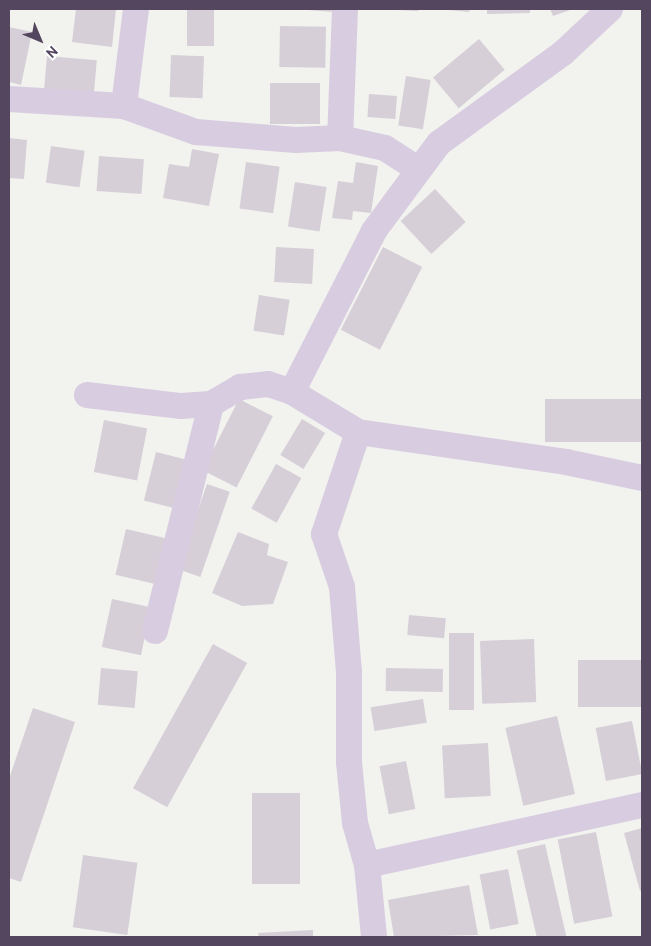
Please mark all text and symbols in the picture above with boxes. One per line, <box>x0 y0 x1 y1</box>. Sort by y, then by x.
north arrow <box>15 15 65 65</box>
text: N <box>41 41 61 61</box>

